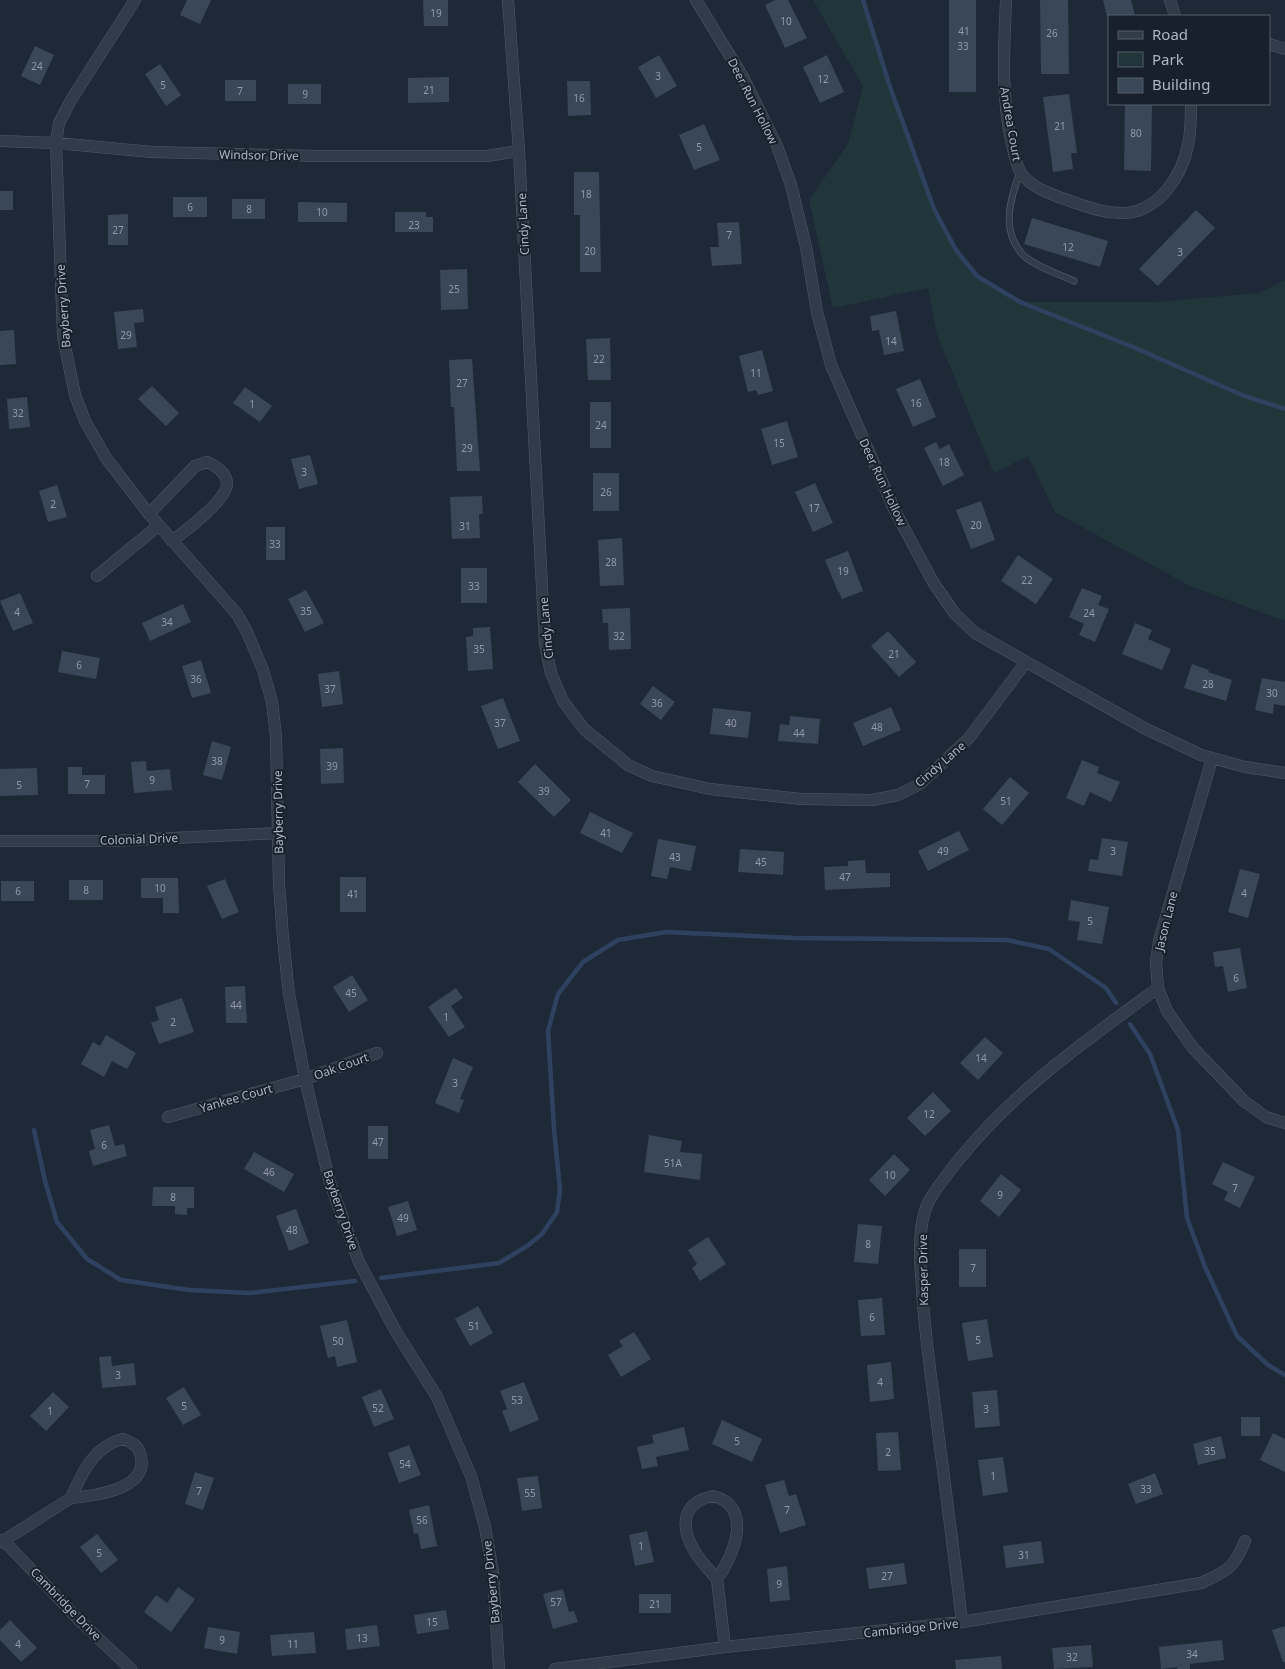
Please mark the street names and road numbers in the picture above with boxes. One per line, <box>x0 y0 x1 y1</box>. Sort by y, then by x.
street label: Deer Run Hollow <box>724 55 782 147</box>
street label: Andrea Court <box>996 85 1026 163</box>
street label: Windsor Drive <box>219 146 299 164</box>
street label: Cindy Lane <box>513 192 533 255</box>
street label: Bayberry Drive <box>52 263 74 348</box>
street label: Deer Run Hollow <box>855 436 911 529</box>
street label: Cindy Lane <box>535 596 557 660</box>
street label: Cindy Lane <box>911 737 969 791</box>
street label: Bayberry Drive <box>269 770 287 854</box>
street label: Colonial Drive <box>100 829 179 849</box>
street label: Jason Lane <box>1150 889 1182 954</box>
street label: Oak Court <box>311 1048 371 1084</box>
street label: Yankee Court <box>198 1079 275 1117</box>
street label: Bayberry Drive <box>319 1168 363 1253</box>
street label: Kasper Drive <box>914 1234 932 1306</box>
street label: Bayberry Drive <box>478 1539 504 1624</box>
street label: Cambridge Drive <box>27 1564 105 1644</box>
street label: Cambridge Drive <box>863 1615 960 1641</box>

